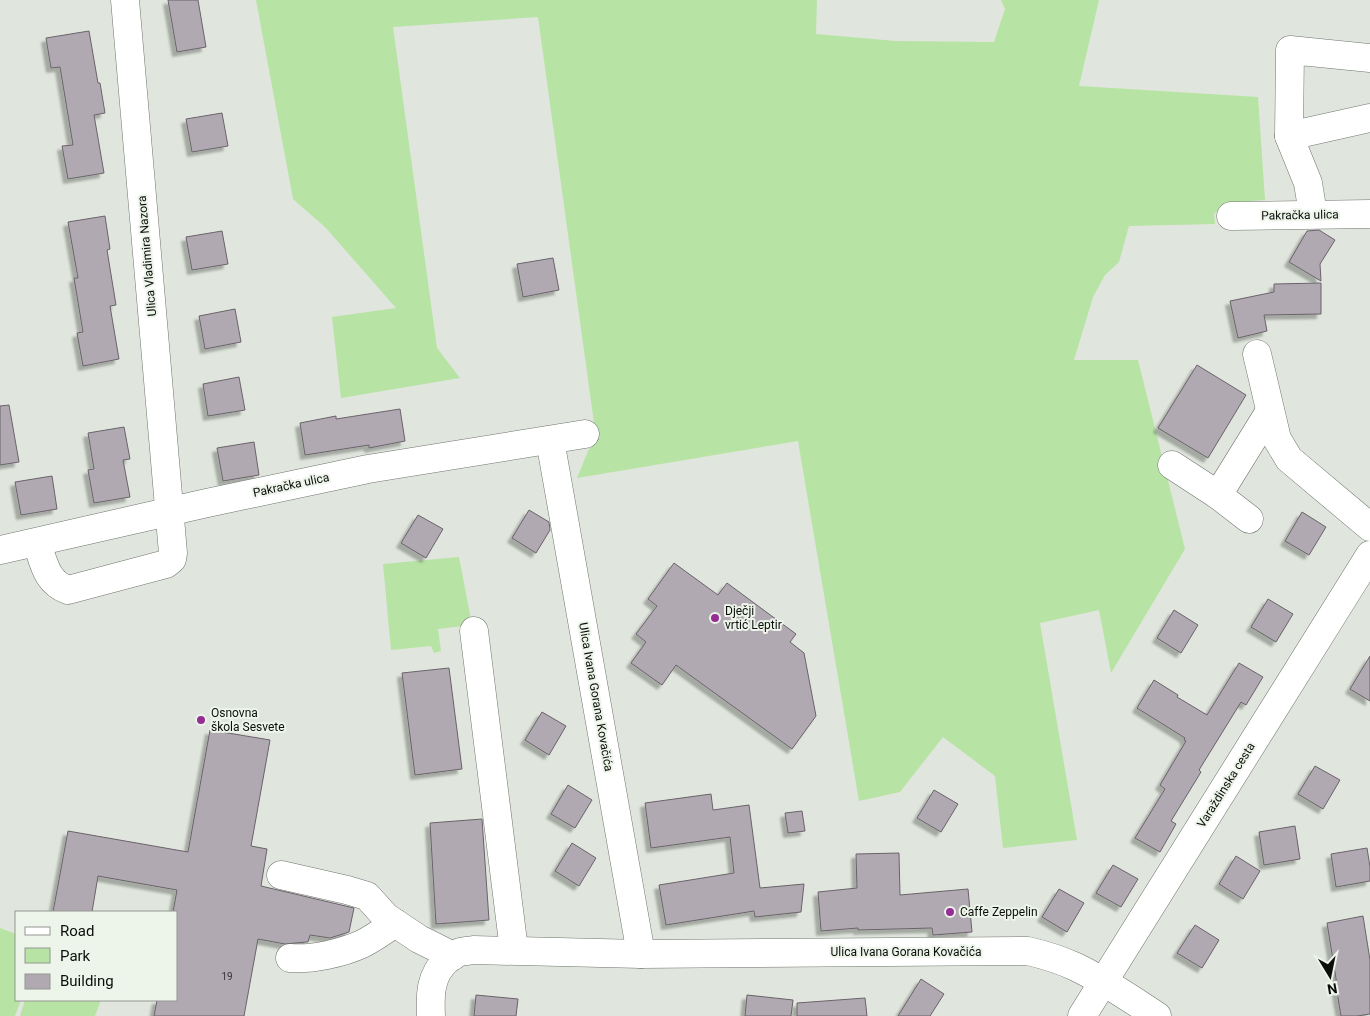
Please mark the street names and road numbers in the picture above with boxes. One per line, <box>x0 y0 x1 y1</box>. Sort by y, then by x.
street label: Ulica Vladimira Nazora <box>135 195 159 317</box>
street label: Pakračka ulica <box>1261 207 1339 223</box>
street label: Pakračka ulica <box>252 470 330 500</box>
street label: Ulica Ivana Gorana Kovačića <box>576 621 616 773</box>
street label: Varaždinska cesta <box>1194 740 1258 830</box>
street label: Ulica Ivana Gorana Kovačića <box>831 945 981 959</box>

